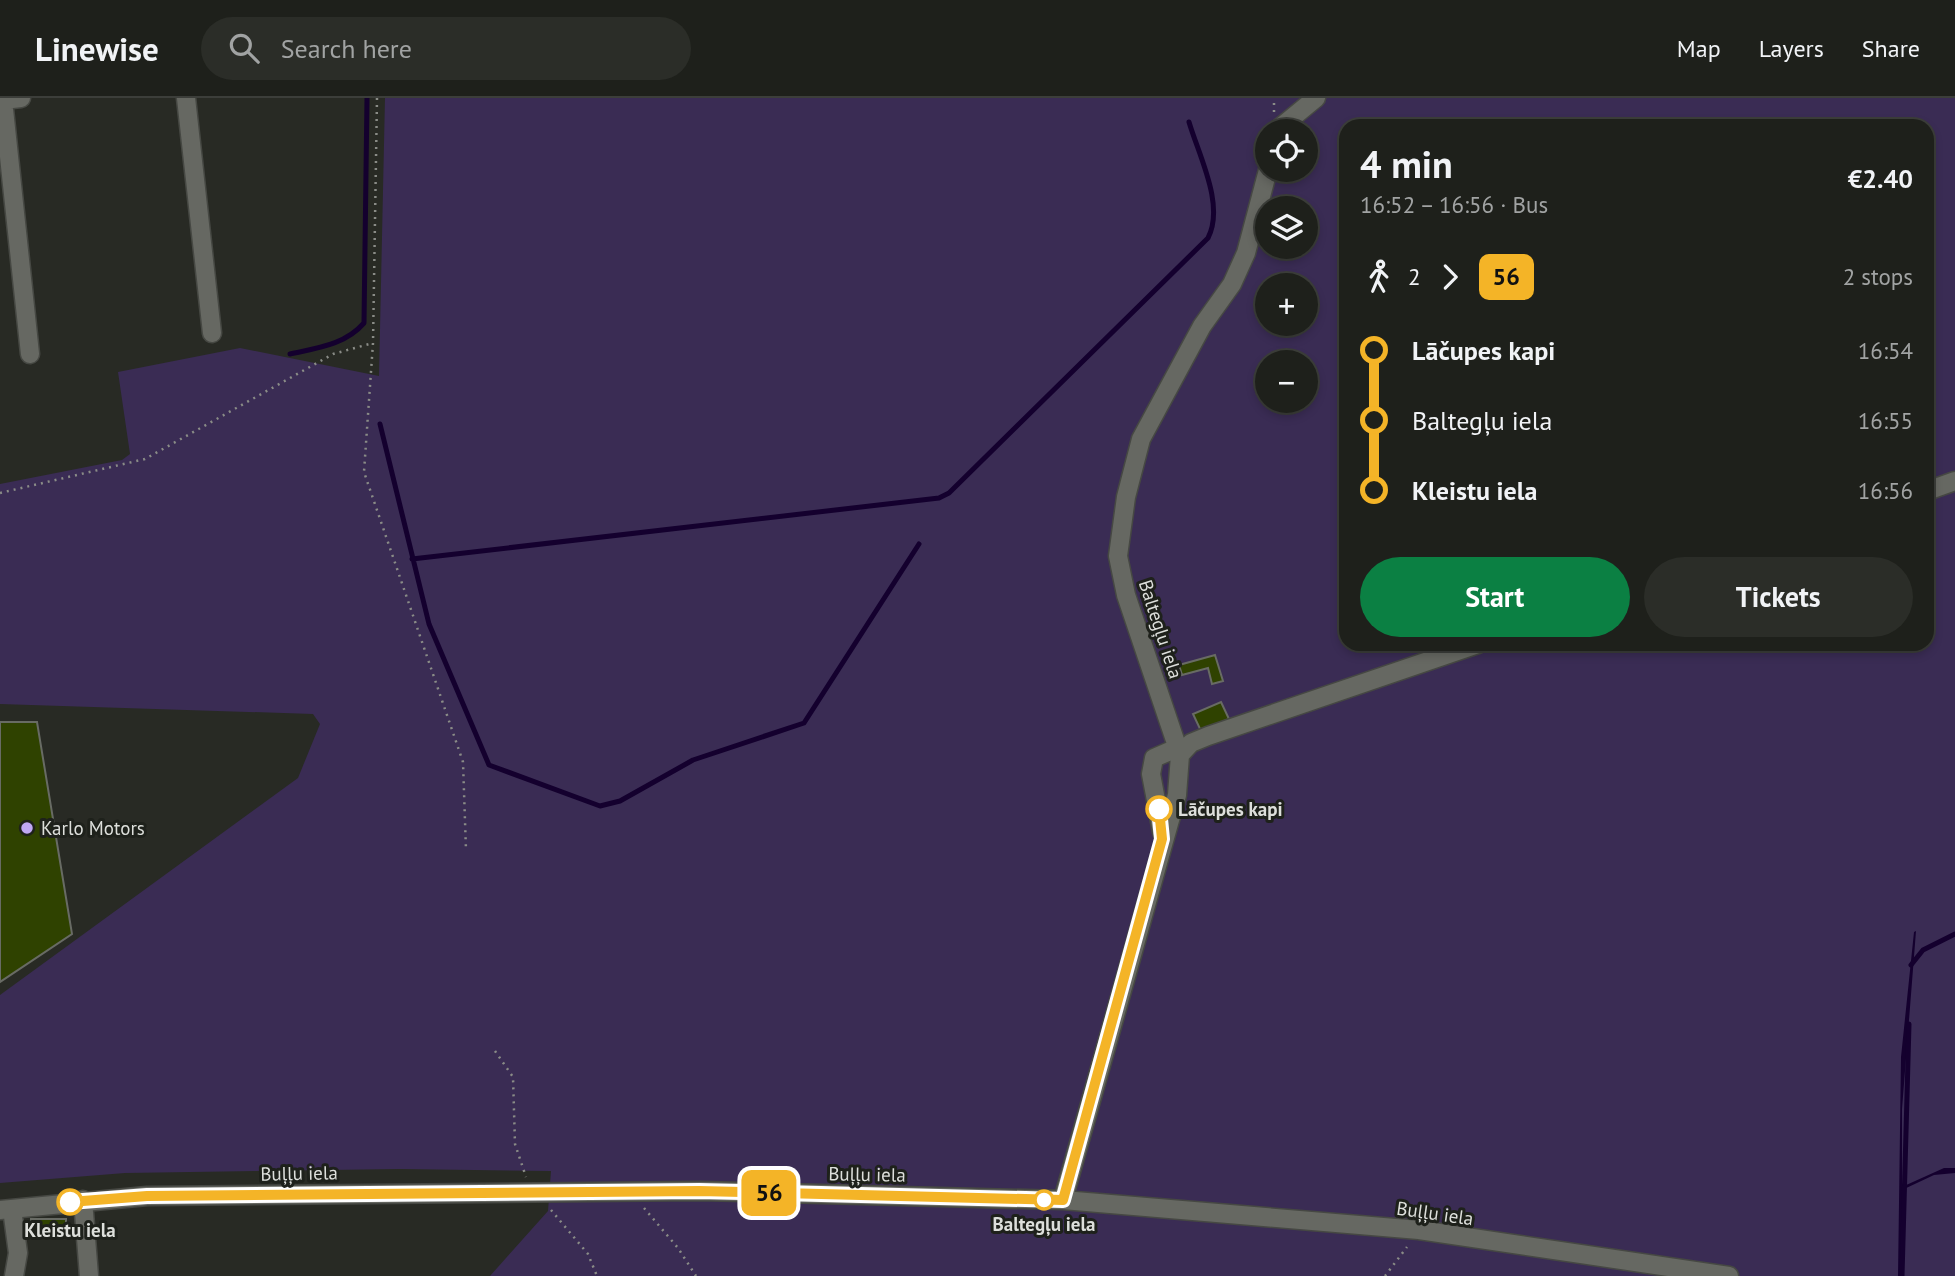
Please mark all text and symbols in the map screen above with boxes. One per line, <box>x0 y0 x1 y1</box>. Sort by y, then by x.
search box <box>201 17 691 80</box>
text: Linewise <box>35 27 159 70</box>
icon: search <box>225 29 263 67</box>
text: Search here <box>281 32 412 65</box>
text: Map <box>1677 33 1721 64</box>
text: Layers <box>1759 33 1824 64</box>
text: Share <box>1862 33 1920 64</box>
map controls <box>1255 119 1318 413</box>
button: locate <box>1255 119 1318 182</box>
text: 4 min <box>1360 139 1453 188</box>
text: €2.40 <box>1848 162 1913 195</box>
text: 16:52 – 16:56 · Bus <box>1360 190 1548 219</box>
button: layers <box>1255 196 1318 259</box>
icon: walk <box>1360 258 1398 296</box>
icon: forward <box>1431 258 1469 296</box>
text: 56 <box>1493 261 1520 292</box>
text: 2 <box>1408 262 1421 291</box>
text: 2 stops <box>1843 262 1913 291</box>
button: + <box>1255 273 1318 336</box>
text: Lāčupes kapi <box>1412 334 1555 367</box>
text: 16:54 <box>1858 336 1913 365</box>
button: − <box>1255 350 1318 413</box>
text: Baltegļu iela <box>1412 404 1552 437</box>
text: 16:55 <box>1858 406 1913 435</box>
text: Kleistu iela <box>1412 474 1537 507</box>
text: 16:56 <box>1858 476 1913 505</box>
button: Start <box>1360 557 1630 637</box>
button: Tickets <box>1644 557 1913 637</box>
street label: Baltegļu iela <box>1134 577 1188 681</box>
marker: Lāčupes kapi <box>1146 796 1172 822</box>
place label: Lāčupes kapi <box>1178 797 1283 821</box>
place label: Karlo Motors <box>41 816 145 840</box>
marker: Karlo Motors <box>19 820 35 836</box>
street label: Buļļu iela <box>260 1160 338 1186</box>
street label: Buļļu iela <box>828 1161 906 1187</box>
line badge: 56 <box>738 1170 800 1216</box>
text: 56 <box>755 1177 783 1208</box>
marker: Kleistu iela <box>57 1189 83 1215</box>
marker: Baltegļu iela <box>1034 1190 1054 1210</box>
street label: Buļļu iela <box>1395 1196 1475 1230</box>
place label: Baltegļu iela <box>993 1212 1095 1237</box>
place label: Kleistu iela <box>24 1218 116 1242</box>

